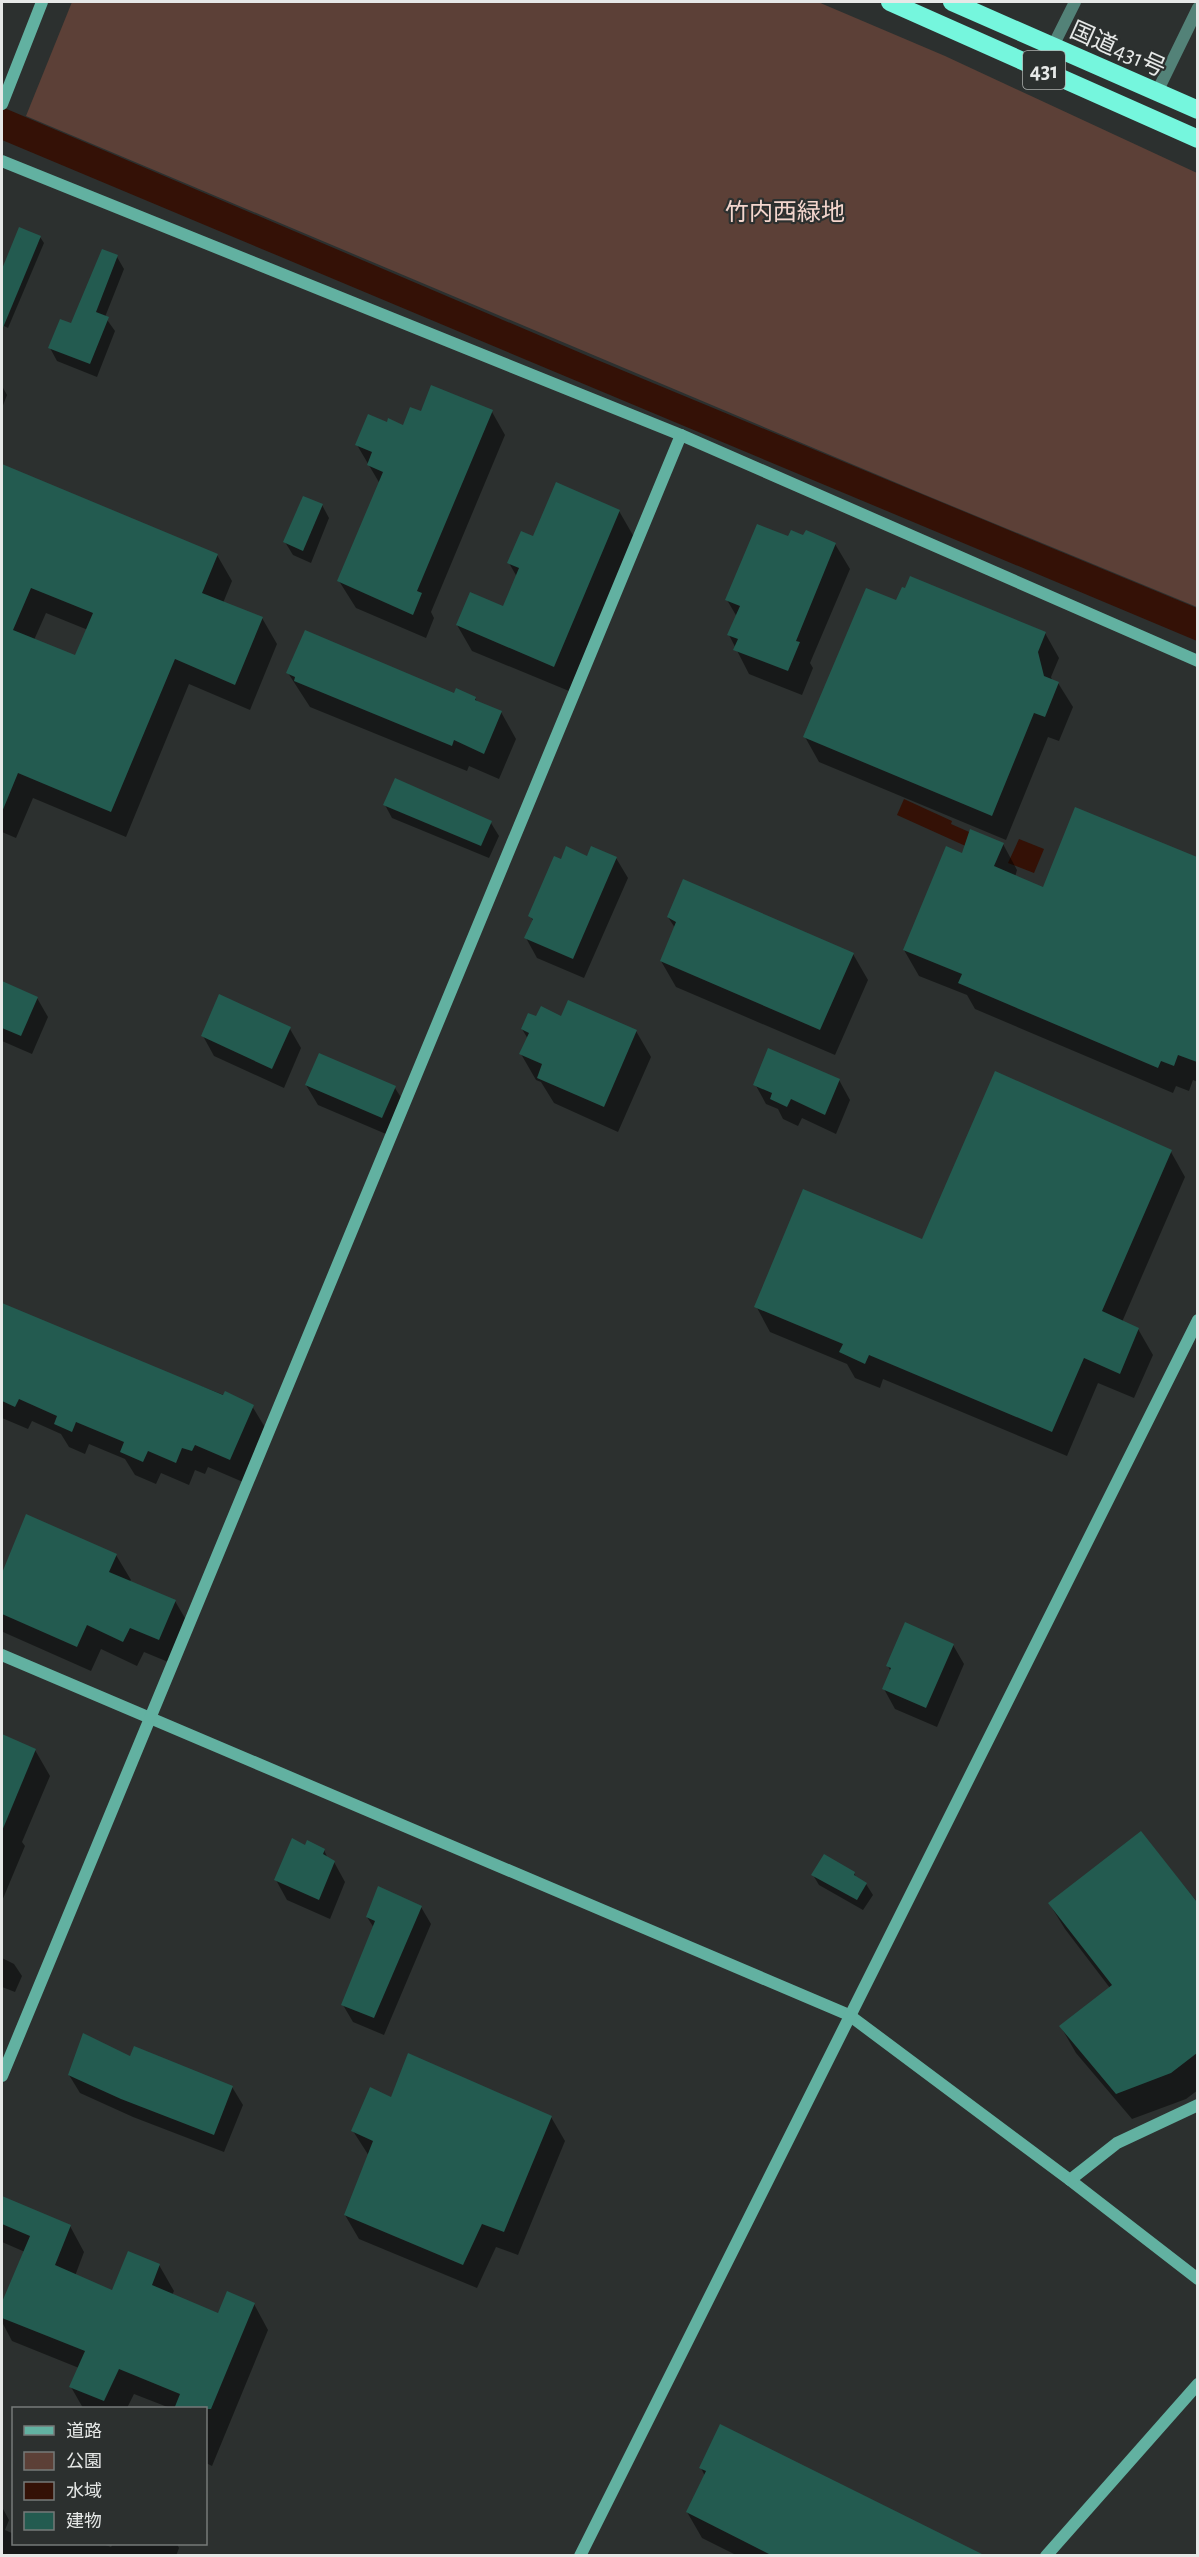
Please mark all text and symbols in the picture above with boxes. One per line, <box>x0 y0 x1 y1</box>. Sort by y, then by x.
street label: 国道431号 <box>1066 16 1170 82</box>
road number: 431 <box>1023 51 1065 89</box>
park label: 竹内西緑地 <box>725 199 845 225</box>
legend <box>12 2407 207 2545</box>
text: 道路 <box>66 2421 102 2441</box>
text: 公園 <box>66 2452 102 2471</box>
text: 水域 <box>66 2482 102 2501</box>
text: 建物 <box>66 2511 102 2531</box>

